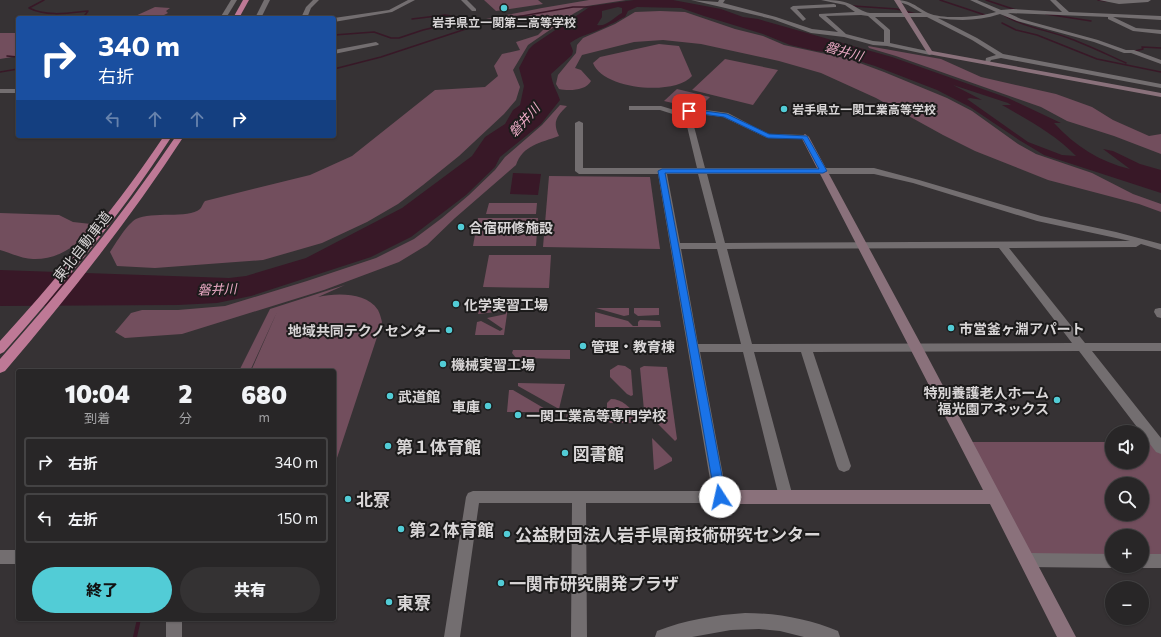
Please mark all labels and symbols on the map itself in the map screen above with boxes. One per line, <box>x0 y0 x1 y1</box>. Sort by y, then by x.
marker: 岩手県立一関第二高等学校 <box>499 3 509 13</box>
place label: 岩手県立一関第二高等学校 <box>432 15 576 29</box>
water label: 磐井川 <box>823 38 867 65</box>
pin <box>672 94 706 128</box>
water label: 磐井川 <box>505 99 544 140</box>
place label: 岩手県立一関工業高等学校 <box>792 102 936 116</box>
marker: 岩手県立一関工業高等学校 <box>779 104 789 114</box>
street label: 東北自動車道 <box>49 208 115 284</box>
place label: 合宿研修施設 <box>469 219 553 236</box>
marker: 合宿研修施設 <box>456 222 466 232</box>
water label: 磐井川 <box>197 280 239 298</box>
place label: 化学実習工場 <box>464 296 548 313</box>
marker: 化学実習工場 <box>451 299 461 309</box>
place label: 市営釜ヶ淵アパート <box>959 320 1085 337</box>
place label: 地域共同テクノセンター <box>288 322 441 339</box>
marker: 市営釜ヶ淵アパート <box>946 323 956 333</box>
marker: 地域共同テクノセンター <box>444 325 454 335</box>
place label: 管理・教育棟 <box>591 338 675 355</box>
marker: 管理・教育棟 <box>578 341 588 351</box>
place label: 機械実習工場 <box>451 356 535 373</box>
marker: 機械実習工場 <box>438 359 448 369</box>
place label: 特別養護老人ホーム 福光園アネックス <box>923 384 1049 417</box>
place label: 武道館 <box>398 388 440 405</box>
marker: 武道館 <box>385 391 395 401</box>
marker: 特別養護老人ホーム 福光園アネックス <box>1052 395 1062 405</box>
place label: 車庫 <box>452 398 480 415</box>
marker: 車庫 <box>483 401 493 411</box>
place label: 一関工業高等専門学校 <box>526 407 666 424</box>
marker: 一関工業高等専門学校 <box>513 410 523 420</box>
place label: 第１体育館 <box>396 436 481 457</box>
marker: 第１体育館 <box>383 441 393 451</box>
place label: 図書館 <box>573 443 624 464</box>
marker: 図書館 <box>560 448 570 458</box>
position arrow <box>699 476 741 518</box>
place label: 北寮 <box>356 489 390 510</box>
marker: 北寮 <box>343 494 353 504</box>
place label: 第２体育館 <box>409 519 494 540</box>
marker: 第２体育館 <box>396 524 406 534</box>
place label: 公益財団法人岩手県南技術研究センター <box>515 524 821 545</box>
marker: 公益財団法人岩手県南技術研究センター <box>502 529 512 539</box>
place label: 一関市研究開発プラザ <box>509 573 679 594</box>
marker: 一関市研究開発プラザ <box>496 578 506 588</box>
place label: 東寮 <box>397 592 431 613</box>
marker: 東寮 <box>384 597 394 607</box>

